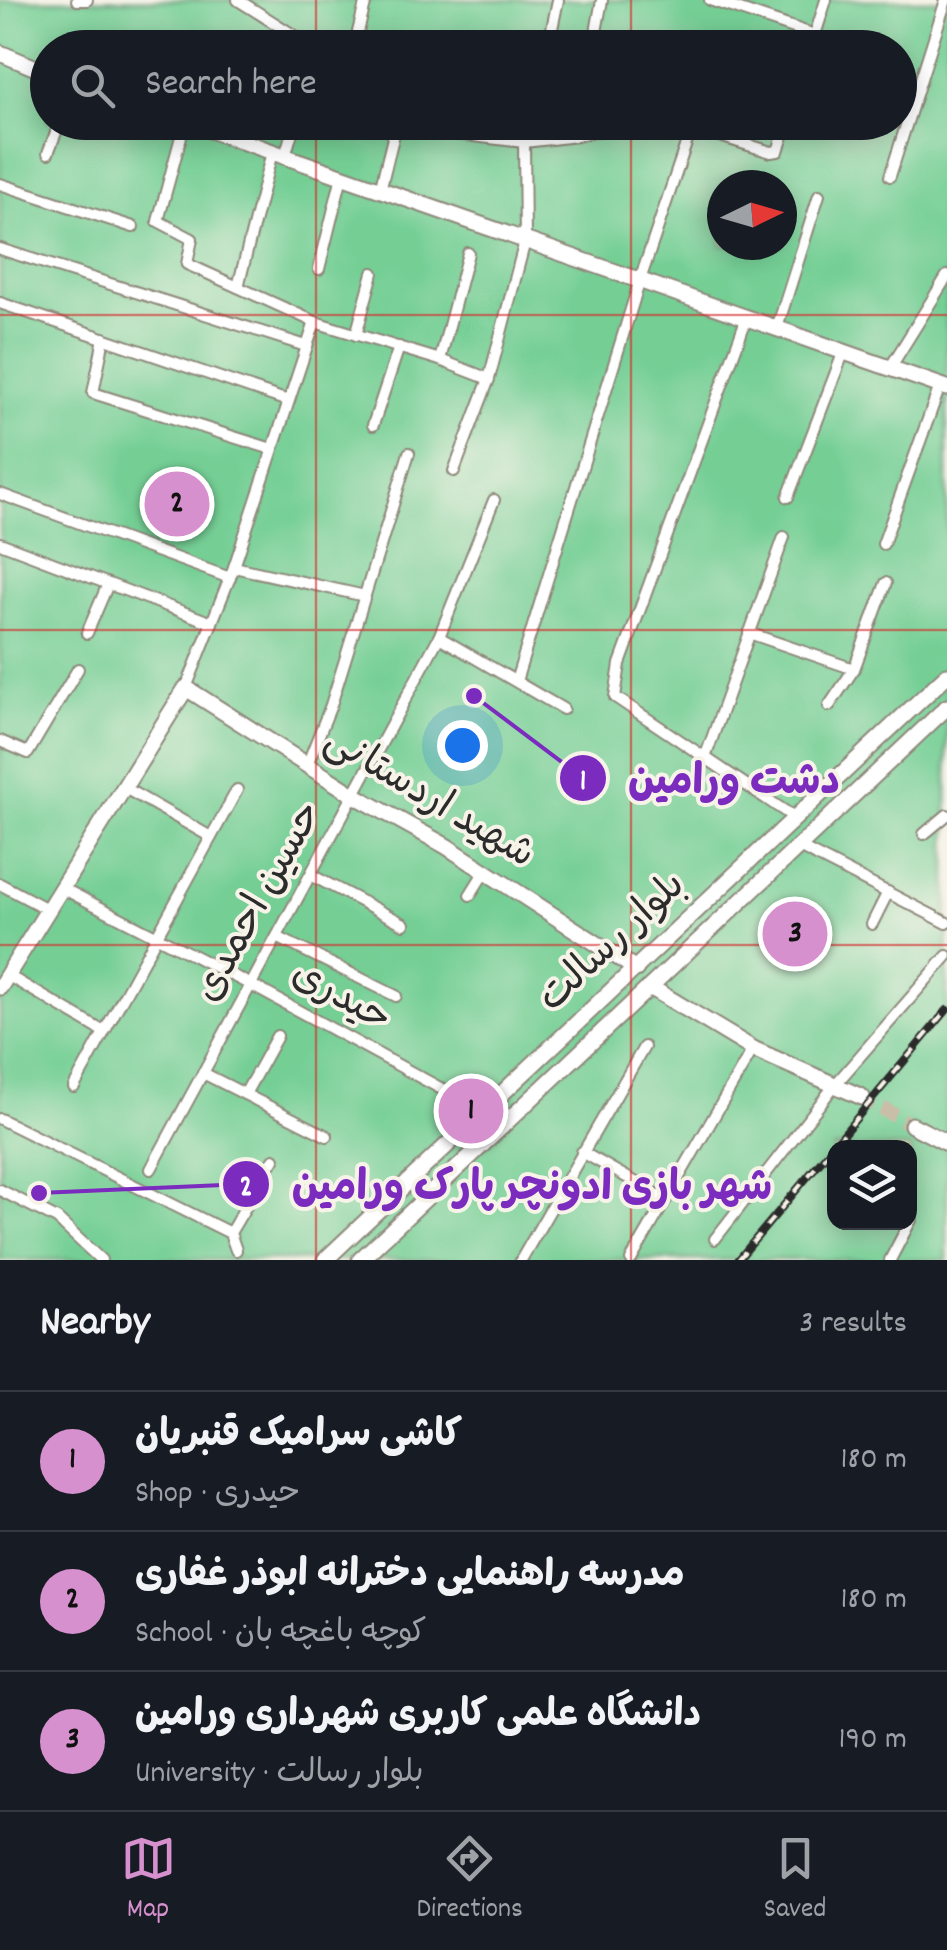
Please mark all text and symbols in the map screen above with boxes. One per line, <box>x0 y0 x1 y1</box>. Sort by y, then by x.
search box <box>30 30 917 140</box>
icon: search <box>65 58 120 113</box>
text: Search here <box>145 58 317 113</box>
north arrow <box>707 170 797 260</box>
pin: 2 <box>144 466 210 542</box>
street label: شهید اردستانی <box>312 715 544 885</box>
your location <box>437 720 488 771</box>
callout: دشت ورامین <box>558 742 860 814</box>
text: دشت ورامین <box>628 755 840 815</box>
text: 1 <box>580 762 586 805</box>
street label: حسین احمدی <box>182 792 340 1014</box>
street label: بلوار رسالت <box>527 860 701 1028</box>
pin: 3 <box>762 896 828 972</box>
street label: حیدری <box>279 948 401 1050</box>
pin: 1 <box>438 1074 504 1148</box>
map controls <box>827 1140 917 1230</box>
button: layers <box>827 1140 917 1230</box>
callout: شهر بازی ادونچر پارک ورامین <box>221 1148 792 1220</box>
text: شهر بازی ادونچر پارک ورامین <box>292 1161 772 1221</box>
text: 2 <box>239 1168 253 1211</box>
text: Nearby <box>40 1295 150 1355</box>
text: 3 results <box>799 1302 907 1348</box>
text: کاشی سرامیک قنبریان <box>135 1410 462 1465</box>
text: 1 <box>69 1438 76 1484</box>
text: 180 m <box>840 1438 907 1484</box>
text: Shop · حیدری <box>135 1472 300 1518</box>
text: مدرسه راهنمایی دخترانه ابوذر غفاری <box>135 1550 685 1605</box>
text: 2 <box>66 1578 79 1624</box>
text: 180 m <box>840 1578 907 1624</box>
text: School · کوچه باغچه بان <box>135 1612 426 1658</box>
text: دانشگاه علمی کاربری شهرداری ورامین <box>135 1690 701 1745</box>
text: 3 <box>65 1718 80 1764</box>
text: 190 m <box>839 1718 907 1764</box>
text: University · بلوار رسالت <box>135 1752 424 1798</box>
tab: Map <box>121 1831 176 1931</box>
tab: Directions <box>417 1831 523 1931</box>
tab: Saved <box>764 1831 826 1931</box>

